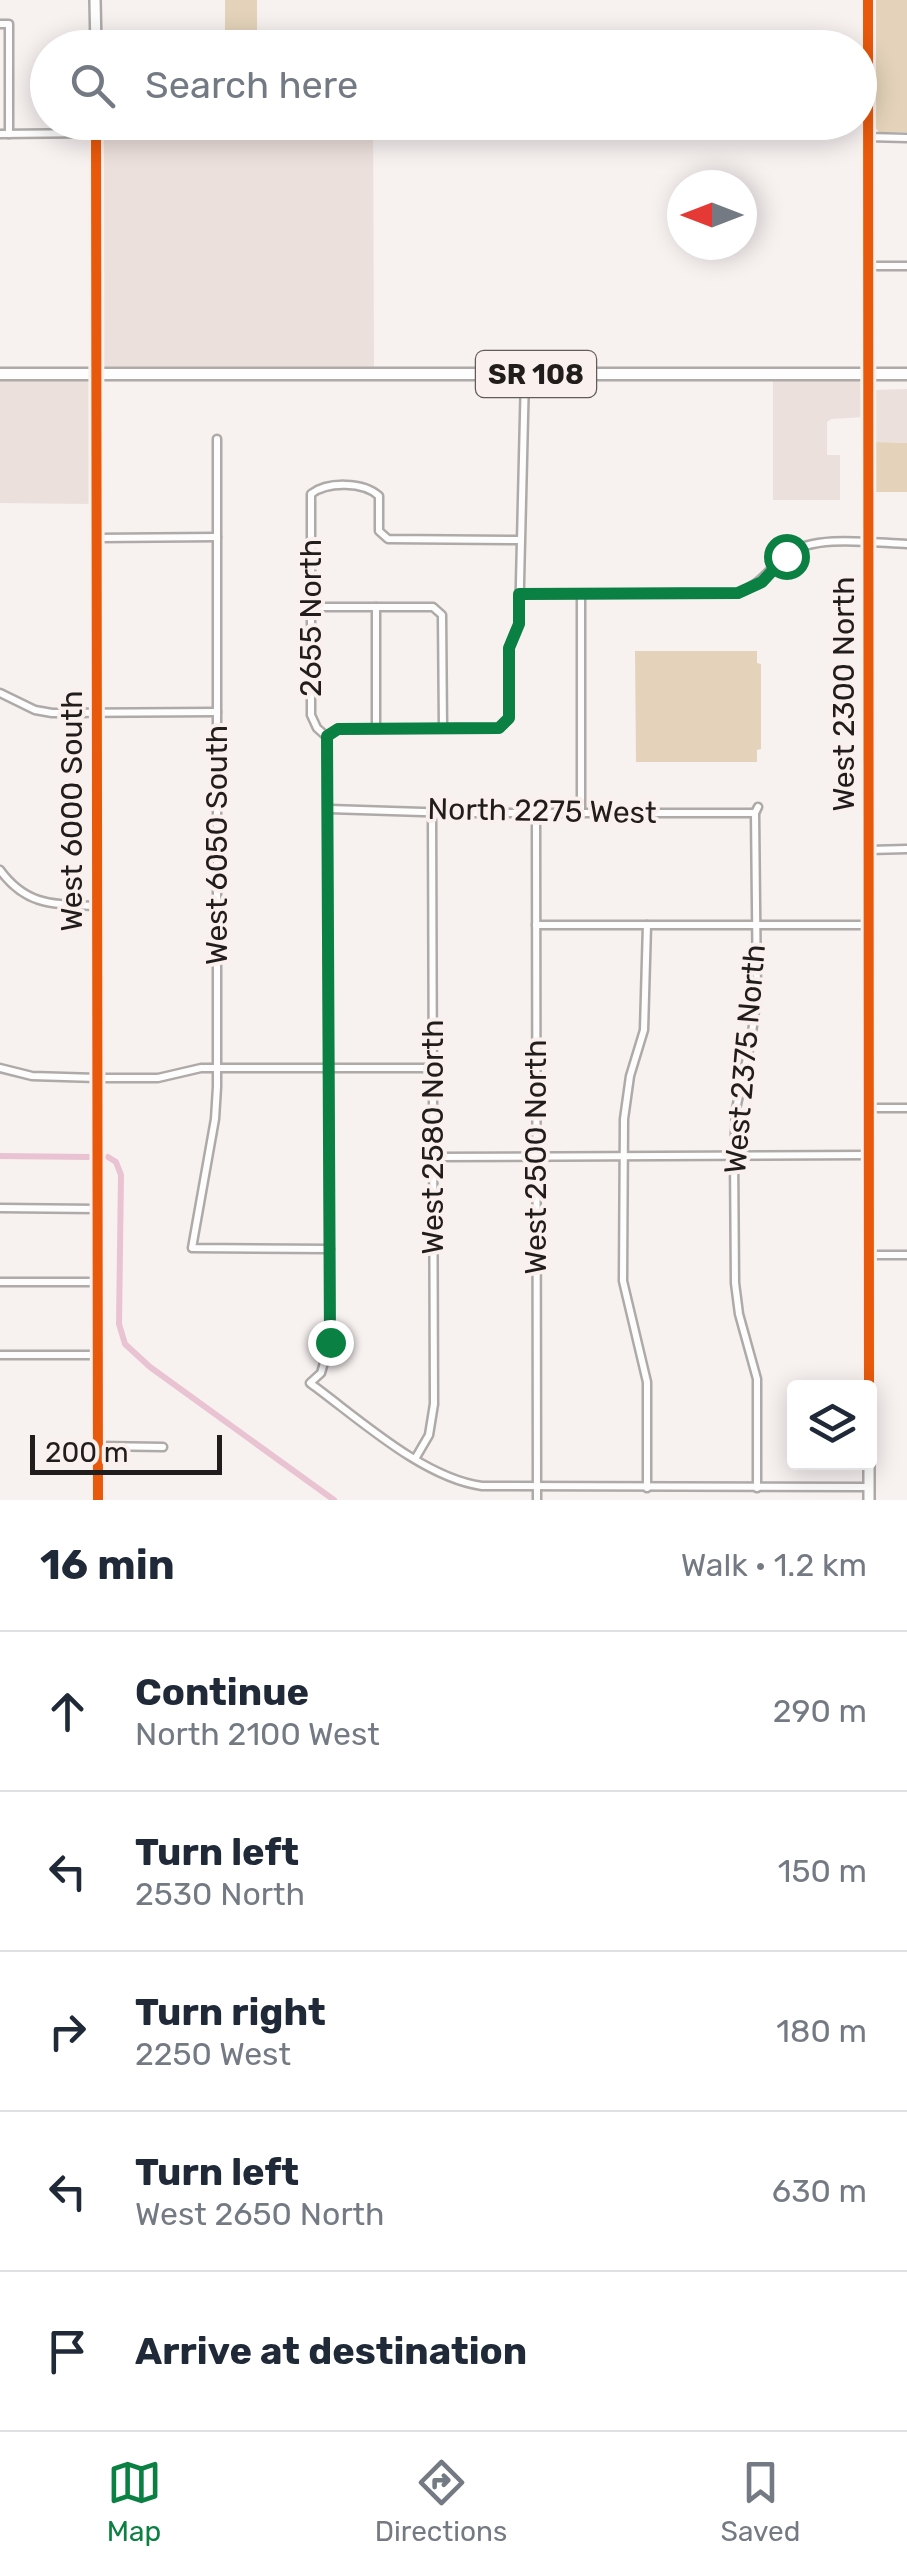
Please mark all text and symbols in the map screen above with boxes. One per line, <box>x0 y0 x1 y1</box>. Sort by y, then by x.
search box <box>30 30 877 140</box>
icon: search <box>65 58 120 113</box>
text: Search here <box>145 62 358 108</box>
north arrow <box>667 170 757 260</box>
road number: SR 108 <box>476 351 596 397</box>
route start <box>764 534 810 580</box>
street label: 2655 North <box>293 539 329 697</box>
street label: West 2300 North <box>826 576 862 812</box>
street label: West 6000 South <box>54 690 90 932</box>
street label: West 6050 South <box>199 725 235 965</box>
street label: North 2275 West <box>427 791 657 831</box>
street label: West 2375 North <box>717 943 773 1175</box>
street label: West 2580 North <box>415 1020 451 1254</box>
street label: West 2500 North <box>518 1040 554 1274</box>
route end <box>308 1320 354 1366</box>
map controls <box>787 1380 877 1470</box>
button: layers <box>787 1380 877 1470</box>
scale bar <box>30 1430 222 1474</box>
text: 200 m <box>45 1436 129 1469</box>
text: 16 min <box>40 1540 175 1590</box>
text: Walk · 1.2 km <box>681 1546 867 1584</box>
text: Continue <box>135 1669 309 1715</box>
icon: ahead <box>40 1684 95 1739</box>
text: 290 m <box>773 1692 867 1730</box>
text: North 2100 West <box>135 1715 380 1753</box>
text: Turn left <box>135 1829 299 1875</box>
icon: left <box>40 1844 95 1899</box>
text: 150 m <box>778 1852 867 1890</box>
text: 2530 North <box>135 1875 305 1913</box>
text: Turn right <box>135 1989 326 2035</box>
icon: right <box>40 2004 95 2059</box>
text: 180 m <box>776 2012 867 2050</box>
text: 2250 West <box>135 2035 291 2073</box>
text: Turn left <box>135 2149 299 2195</box>
icon: left <box>40 2164 95 2219</box>
text: 630 m <box>772 2172 867 2210</box>
text: West 2650 North <box>135 2195 385 2233</box>
icon: arrive <box>40 2324 95 2379</box>
text: Arrive at destination <box>135 2328 527 2374</box>
tab: Map <box>107 2455 162 2548</box>
tab: Directions <box>375 2455 507 2548</box>
tab: Saved <box>720 2455 800 2548</box>

